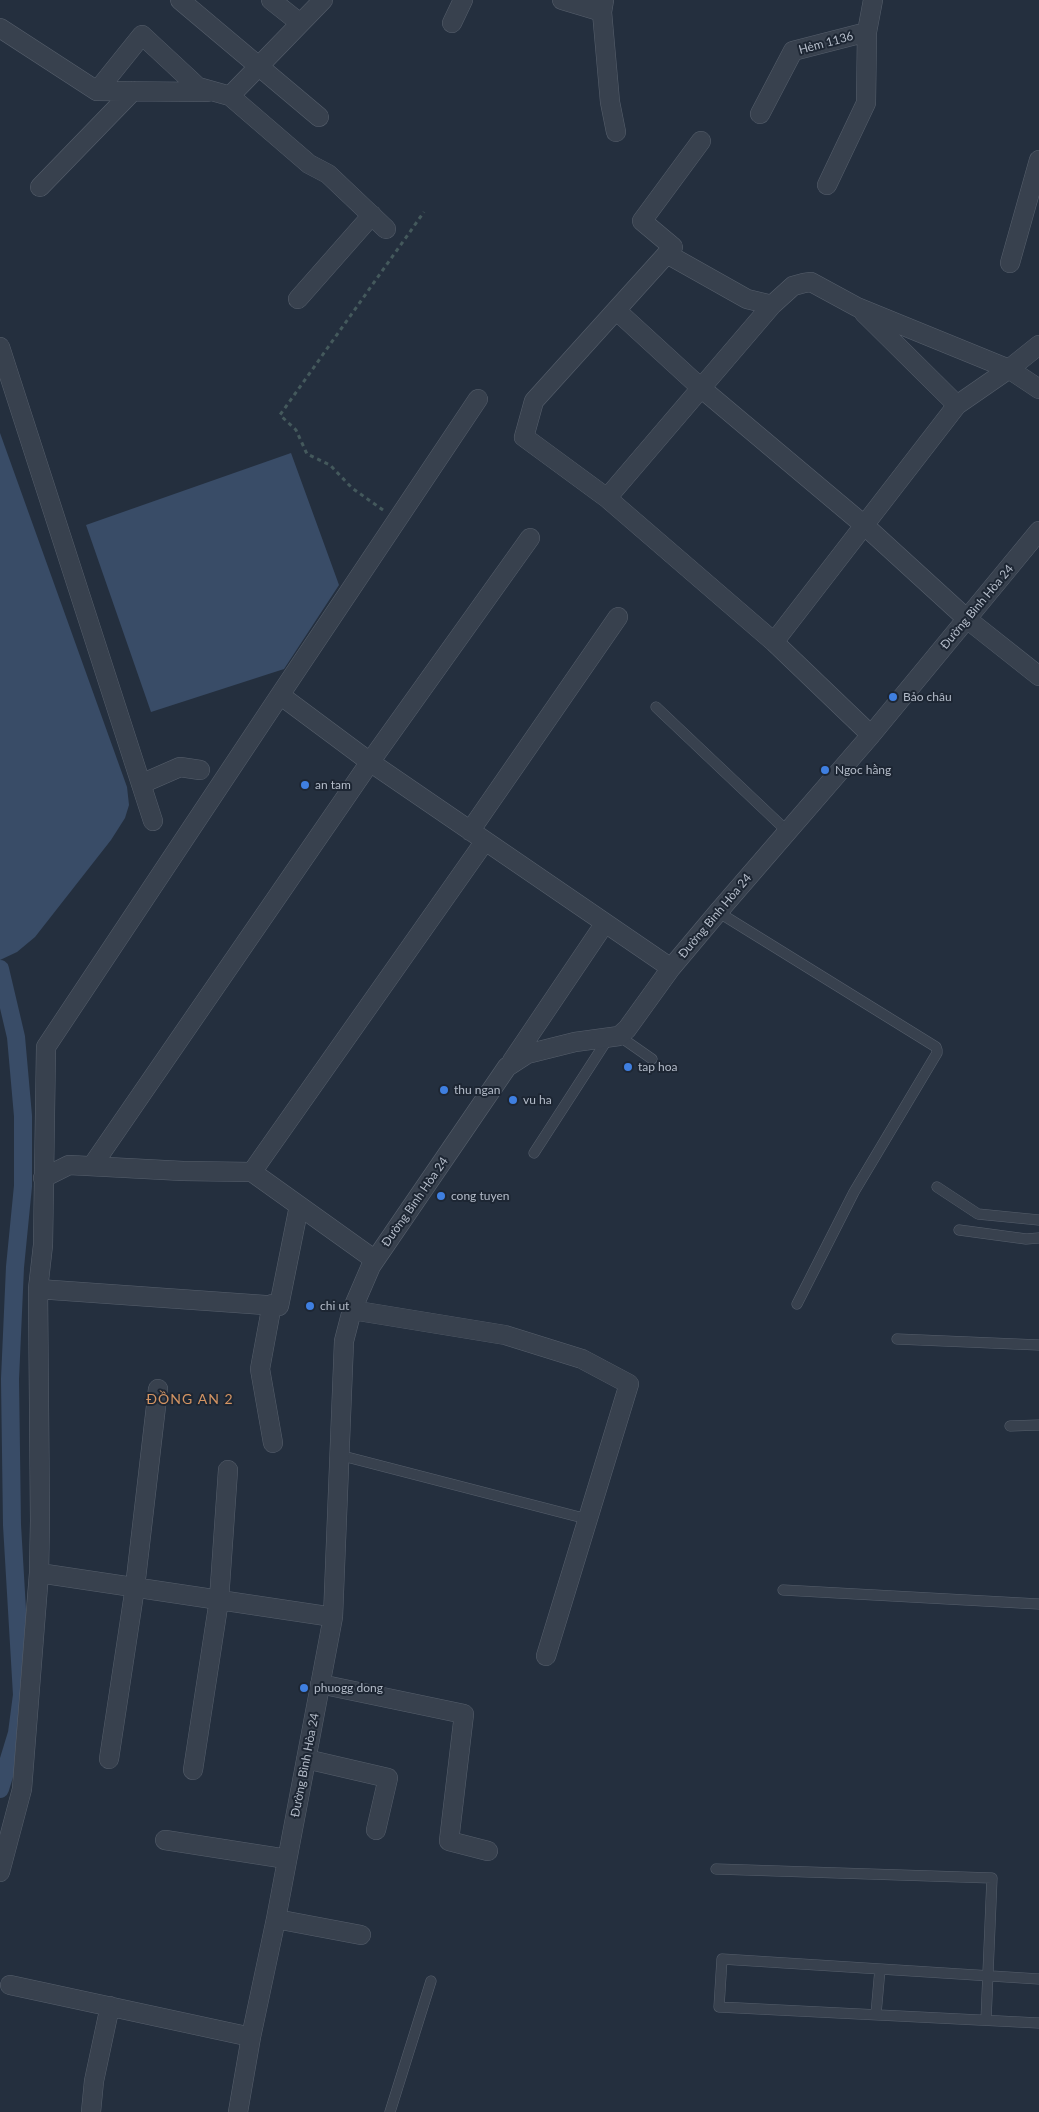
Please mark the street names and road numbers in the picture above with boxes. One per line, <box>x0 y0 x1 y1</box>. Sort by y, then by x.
street label: Hẻm 1136 <box>797 29 855 57</box>
street label: Đường Bình Hòa 24 <box>938 562 1016 652</box>
street label: Đường Bình Hòa 24 <box>676 871 754 961</box>
street label: Đường Bình Hòa 24 <box>379 1155 451 1249</box>
street label: Đường Bình Hòa 24 <box>288 1712 322 1818</box>

